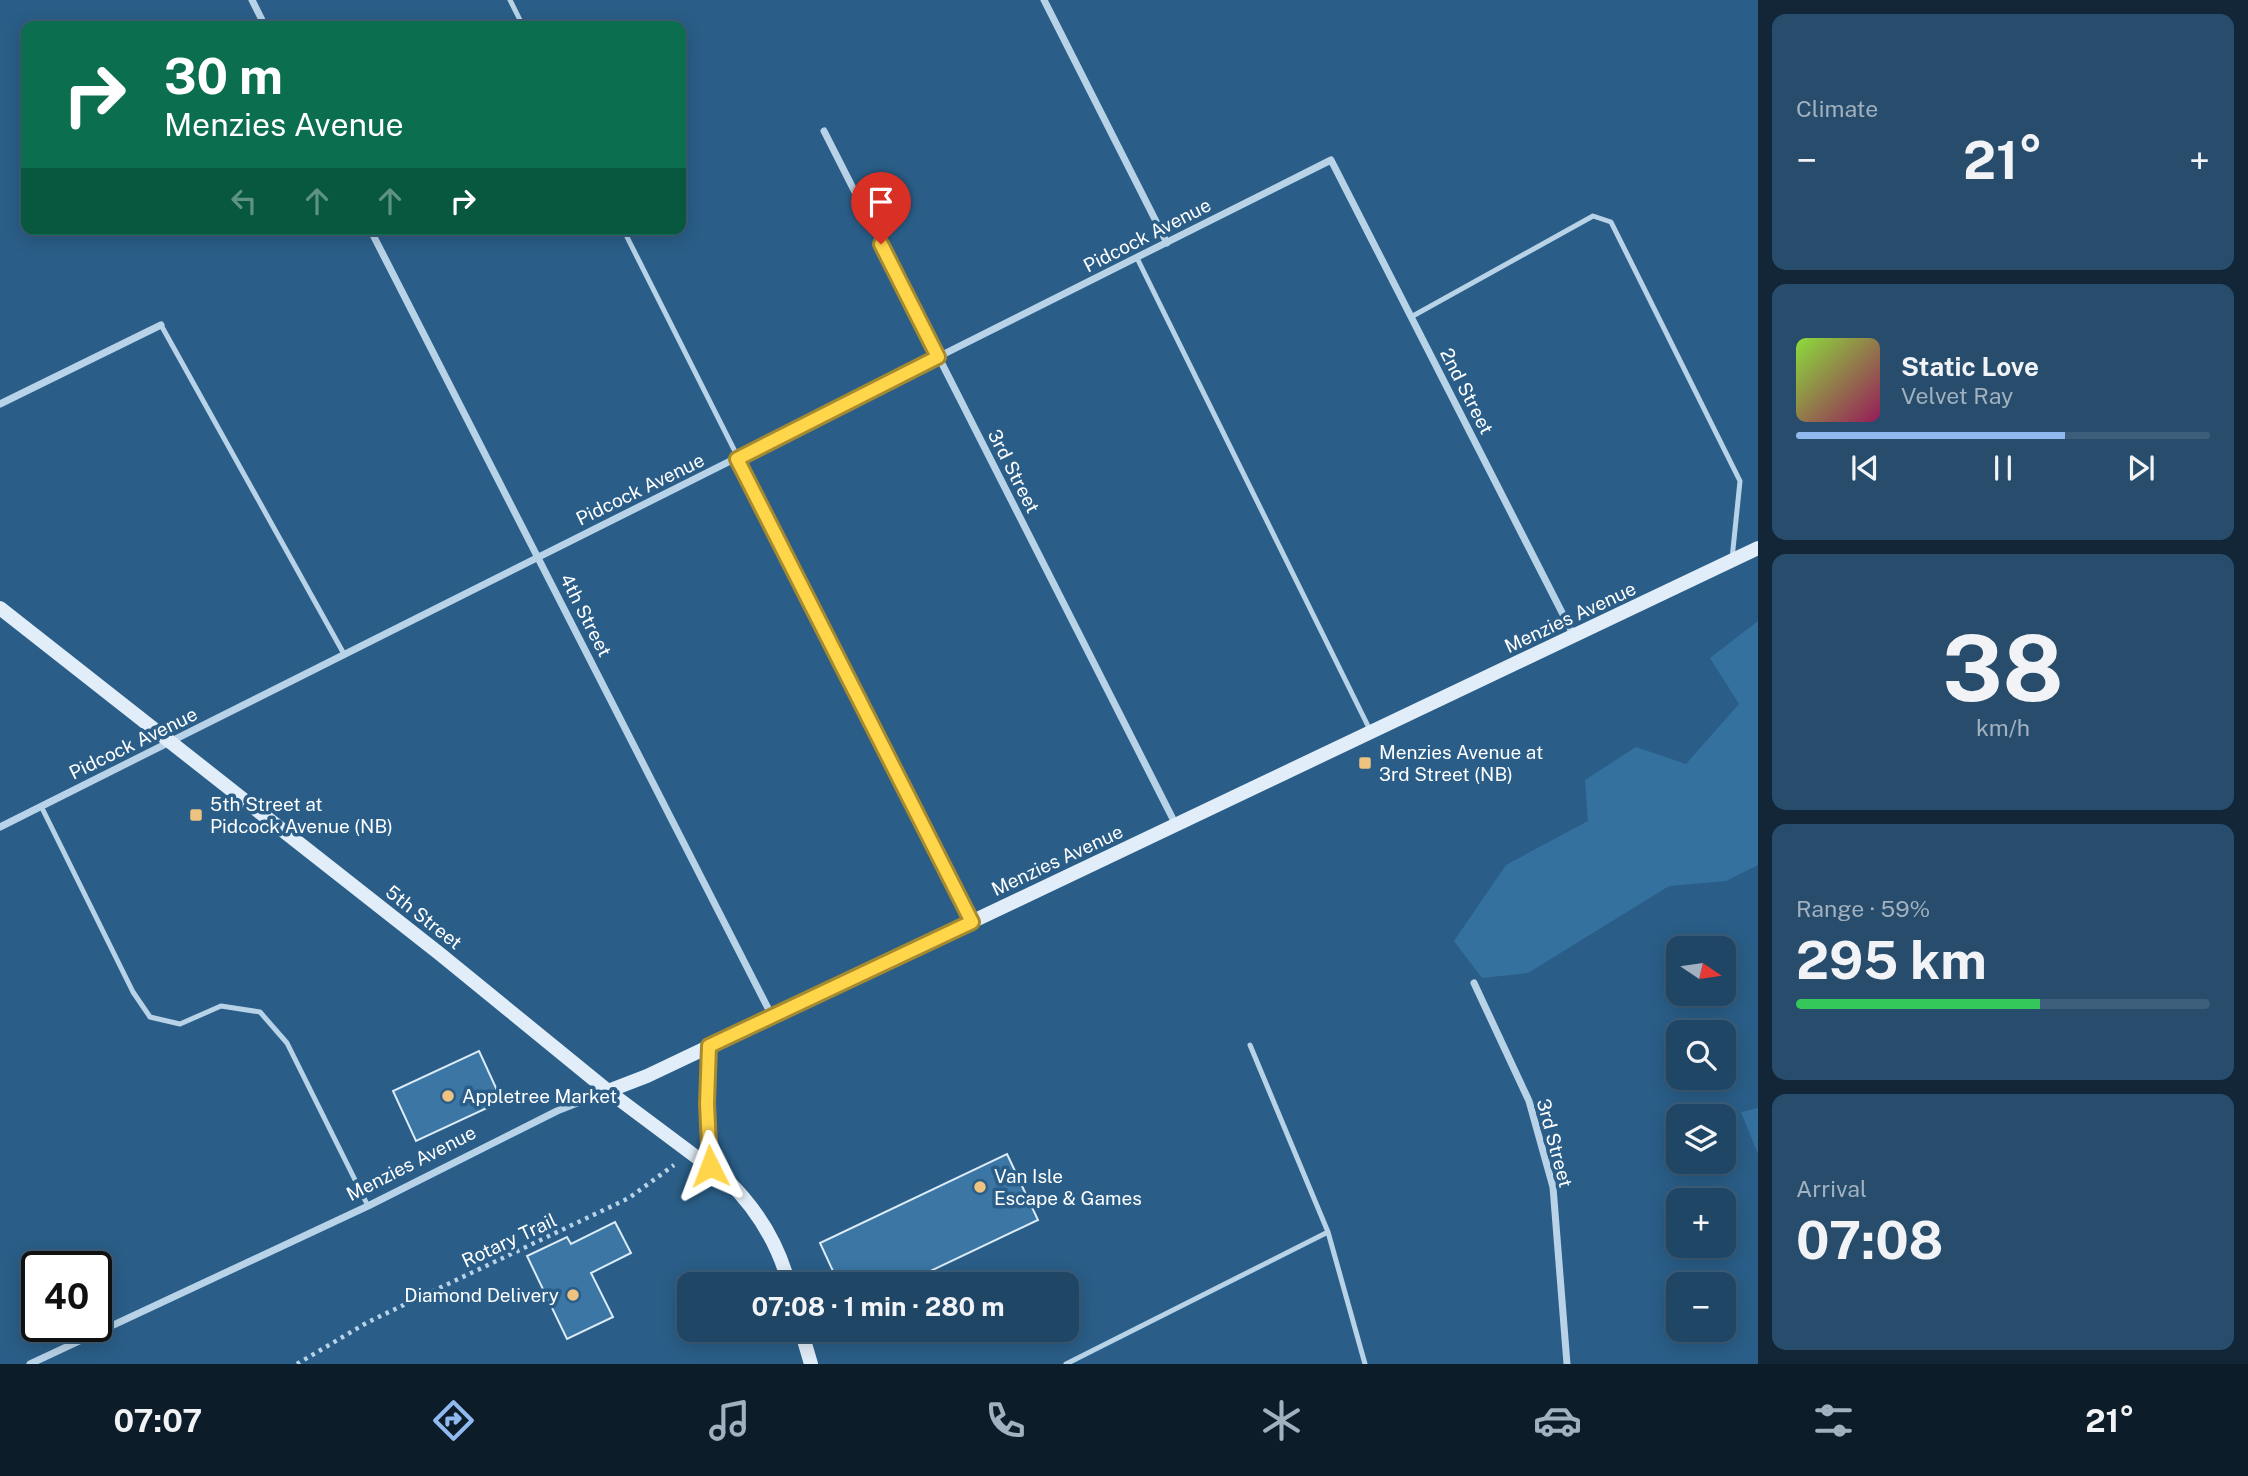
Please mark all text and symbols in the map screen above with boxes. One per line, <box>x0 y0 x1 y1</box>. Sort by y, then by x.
text: 30 m <box>164 47 283 105</box>
icon: right <box>49 49 140 140</box>
text: Climate <box>1796 95 1878 122</box>
text: Menzies Avenue <box>164 106 404 143</box>
text: 21° <box>1963 130 2043 191</box>
text: − <box>1796 138 1817 183</box>
text: + <box>2189 138 2210 183</box>
pin <box>851 172 911 244</box>
icon: left <box>225 182 263 220</box>
icon: ahead <box>298 182 336 220</box>
icon: ahead <box>371 182 409 220</box>
icon: right <box>444 182 482 220</box>
icon: arrive <box>862 183 900 221</box>
street label: Pidcock Avenue <box>1080 193 1214 277</box>
street label: 2nd Street <box>1436 344 1498 438</box>
text: Static Love <box>1901 351 2039 382</box>
text: Velvet Ray <box>1901 382 2013 409</box>
street label: 3rd Street <box>984 426 1044 516</box>
street label: Pidcock Avenue <box>572 448 708 530</box>
icon: previous <box>1846 449 1884 487</box>
icon: pause <box>1984 449 2022 487</box>
icon: next <box>2122 449 2160 487</box>
street label: 4th Street <box>556 570 616 660</box>
street label: Menzies Avenue <box>1501 577 1639 657</box>
text: 38 <box>1942 615 2064 721</box>
street label: Pidcock Avenue <box>65 702 201 784</box>
text: km/h <box>1976 714 2030 741</box>
place label: Menzies Avenue at 3rd Street (NB) <box>1379 741 1543 785</box>
marker: Menzies Avenue at 3rd Street (NB) <box>1357 755 1373 771</box>
place label: 5th Street at Pidcock Avenue (NB) <box>210 793 393 837</box>
marker: 5th Street at Pidcock Avenue (NB) <box>188 807 204 823</box>
street label: Menzies Avenue <box>988 820 1126 900</box>
street label: 5th Street <box>382 880 466 954</box>
text: Range · 59% <box>1796 895 1930 922</box>
text: 295 km <box>1796 930 1987 991</box>
north arrow <box>1666 936 1736 1006</box>
map controls <box>1666 936 1736 1342</box>
button: search <box>1666 1020 1736 1090</box>
place label: Appletree Market <box>462 1085 617 1107</box>
marker: Appletree Market <box>440 1088 456 1104</box>
street label: 3rd Street <box>1533 1096 1577 1190</box>
button: layers <box>1666 1104 1736 1174</box>
street label: Menzies Avenue <box>343 1121 479 1205</box>
position arrow <box>673 1129 747 1203</box>
place label: Van Isle Escape & Games <box>994 1165 1142 1209</box>
text: Arrival <box>1796 1175 1867 1202</box>
marker: Van Isle Escape & Games <box>972 1179 988 1195</box>
button: + <box>1666 1188 1736 1258</box>
street label: Rotary Trail <box>458 1208 560 1272</box>
text: 07:08 <box>1796 1210 1943 1271</box>
speed limit sign: 40 <box>21 1251 112 1342</box>
button: − <box>1666 1272 1736 1342</box>
place label: Diamond Delivery <box>404 1284 559 1306</box>
marker: Diamond Delivery <box>565 1287 581 1303</box>
text: 07:08 · 1 min · 280 m <box>752 1291 1004 1322</box>
icon: directions <box>429 1396 478 1445</box>
icon: music <box>705 1396 754 1445</box>
icon: phone <box>981 1396 1030 1445</box>
icon: climate <box>1257 1396 1306 1445</box>
icon: car <box>1533 1396 1582 1445</box>
icon: filters <box>1809 1396 1858 1445</box>
text: 07:07 <box>113 1402 202 1439</box>
text: 21° <box>2085 1402 2134 1439</box>

